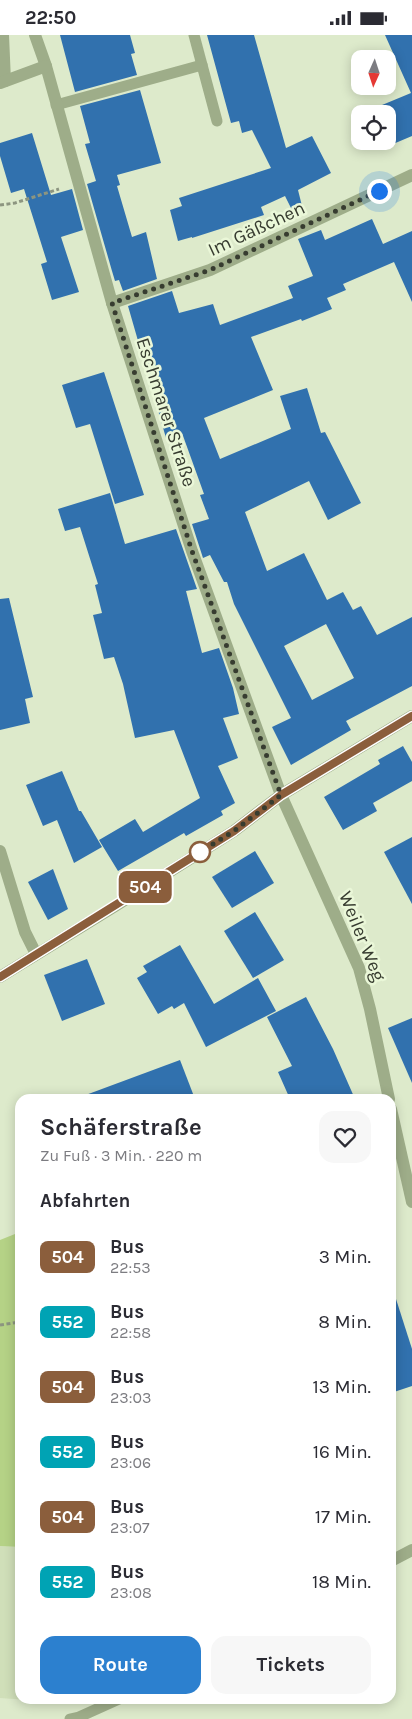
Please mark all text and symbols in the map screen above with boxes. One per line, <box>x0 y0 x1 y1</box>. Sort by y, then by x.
text: 22:50 <box>25 7 76 29</box>
north arrow <box>351 50 396 95</box>
map controls <box>351 50 396 150</box>
button: locate <box>351 105 396 150</box>
your location <box>367 179 392 204</box>
street label: Im Gäßchen <box>204 197 308 261</box>
street label: Eschmarer Straße <box>132 335 201 490</box>
unlabelled marker <box>189 841 211 863</box>
line badge: 504 <box>116 871 174 903</box>
text: 504 <box>129 876 161 898</box>
street label: Weiler Weg <box>334 888 390 985</box>
button: heart <box>319 1111 371 1163</box>
text: Schäferstraße <box>40 1113 202 1141</box>
text: Zu Fuß · 3 Min. · 220 m <box>40 1146 202 1165</box>
text: Abfahrten <box>40 1190 130 1212</box>
text: Bus <box>110 1236 144 1258</box>
text: 504 <box>51 1246 84 1268</box>
text: 3 Min. <box>319 1246 371 1268</box>
text: 22:53 <box>110 1258 151 1277</box>
text: Bus <box>110 1301 144 1323</box>
text: 552 <box>52 1311 83 1333</box>
text: 8 Min. <box>318 1311 371 1333</box>
text: 22:58 <box>110 1323 151 1342</box>
text: Bus <box>110 1366 144 1388</box>
text: 504 <box>51 1376 84 1398</box>
text: 13 Min. <box>312 1376 371 1398</box>
text: 23:03 <box>110 1388 151 1407</box>
text: Bus <box>110 1431 144 1453</box>
text: 552 <box>52 1441 83 1463</box>
text: 16 Min. <box>313 1441 371 1463</box>
text: 23:06 <box>110 1453 151 1472</box>
text: Bus <box>110 1496 144 1518</box>
text: 504 <box>51 1506 84 1528</box>
text: 17 Min. <box>315 1506 371 1528</box>
text: 23:07 <box>110 1518 149 1537</box>
text: Bus <box>110 1561 144 1583</box>
text: 552 <box>52 1571 83 1593</box>
text: 18 Min. <box>312 1571 371 1593</box>
text: 23:08 <box>110 1583 152 1602</box>
button: Route <box>40 1636 201 1694</box>
button: Tickets <box>211 1636 371 1694</box>

